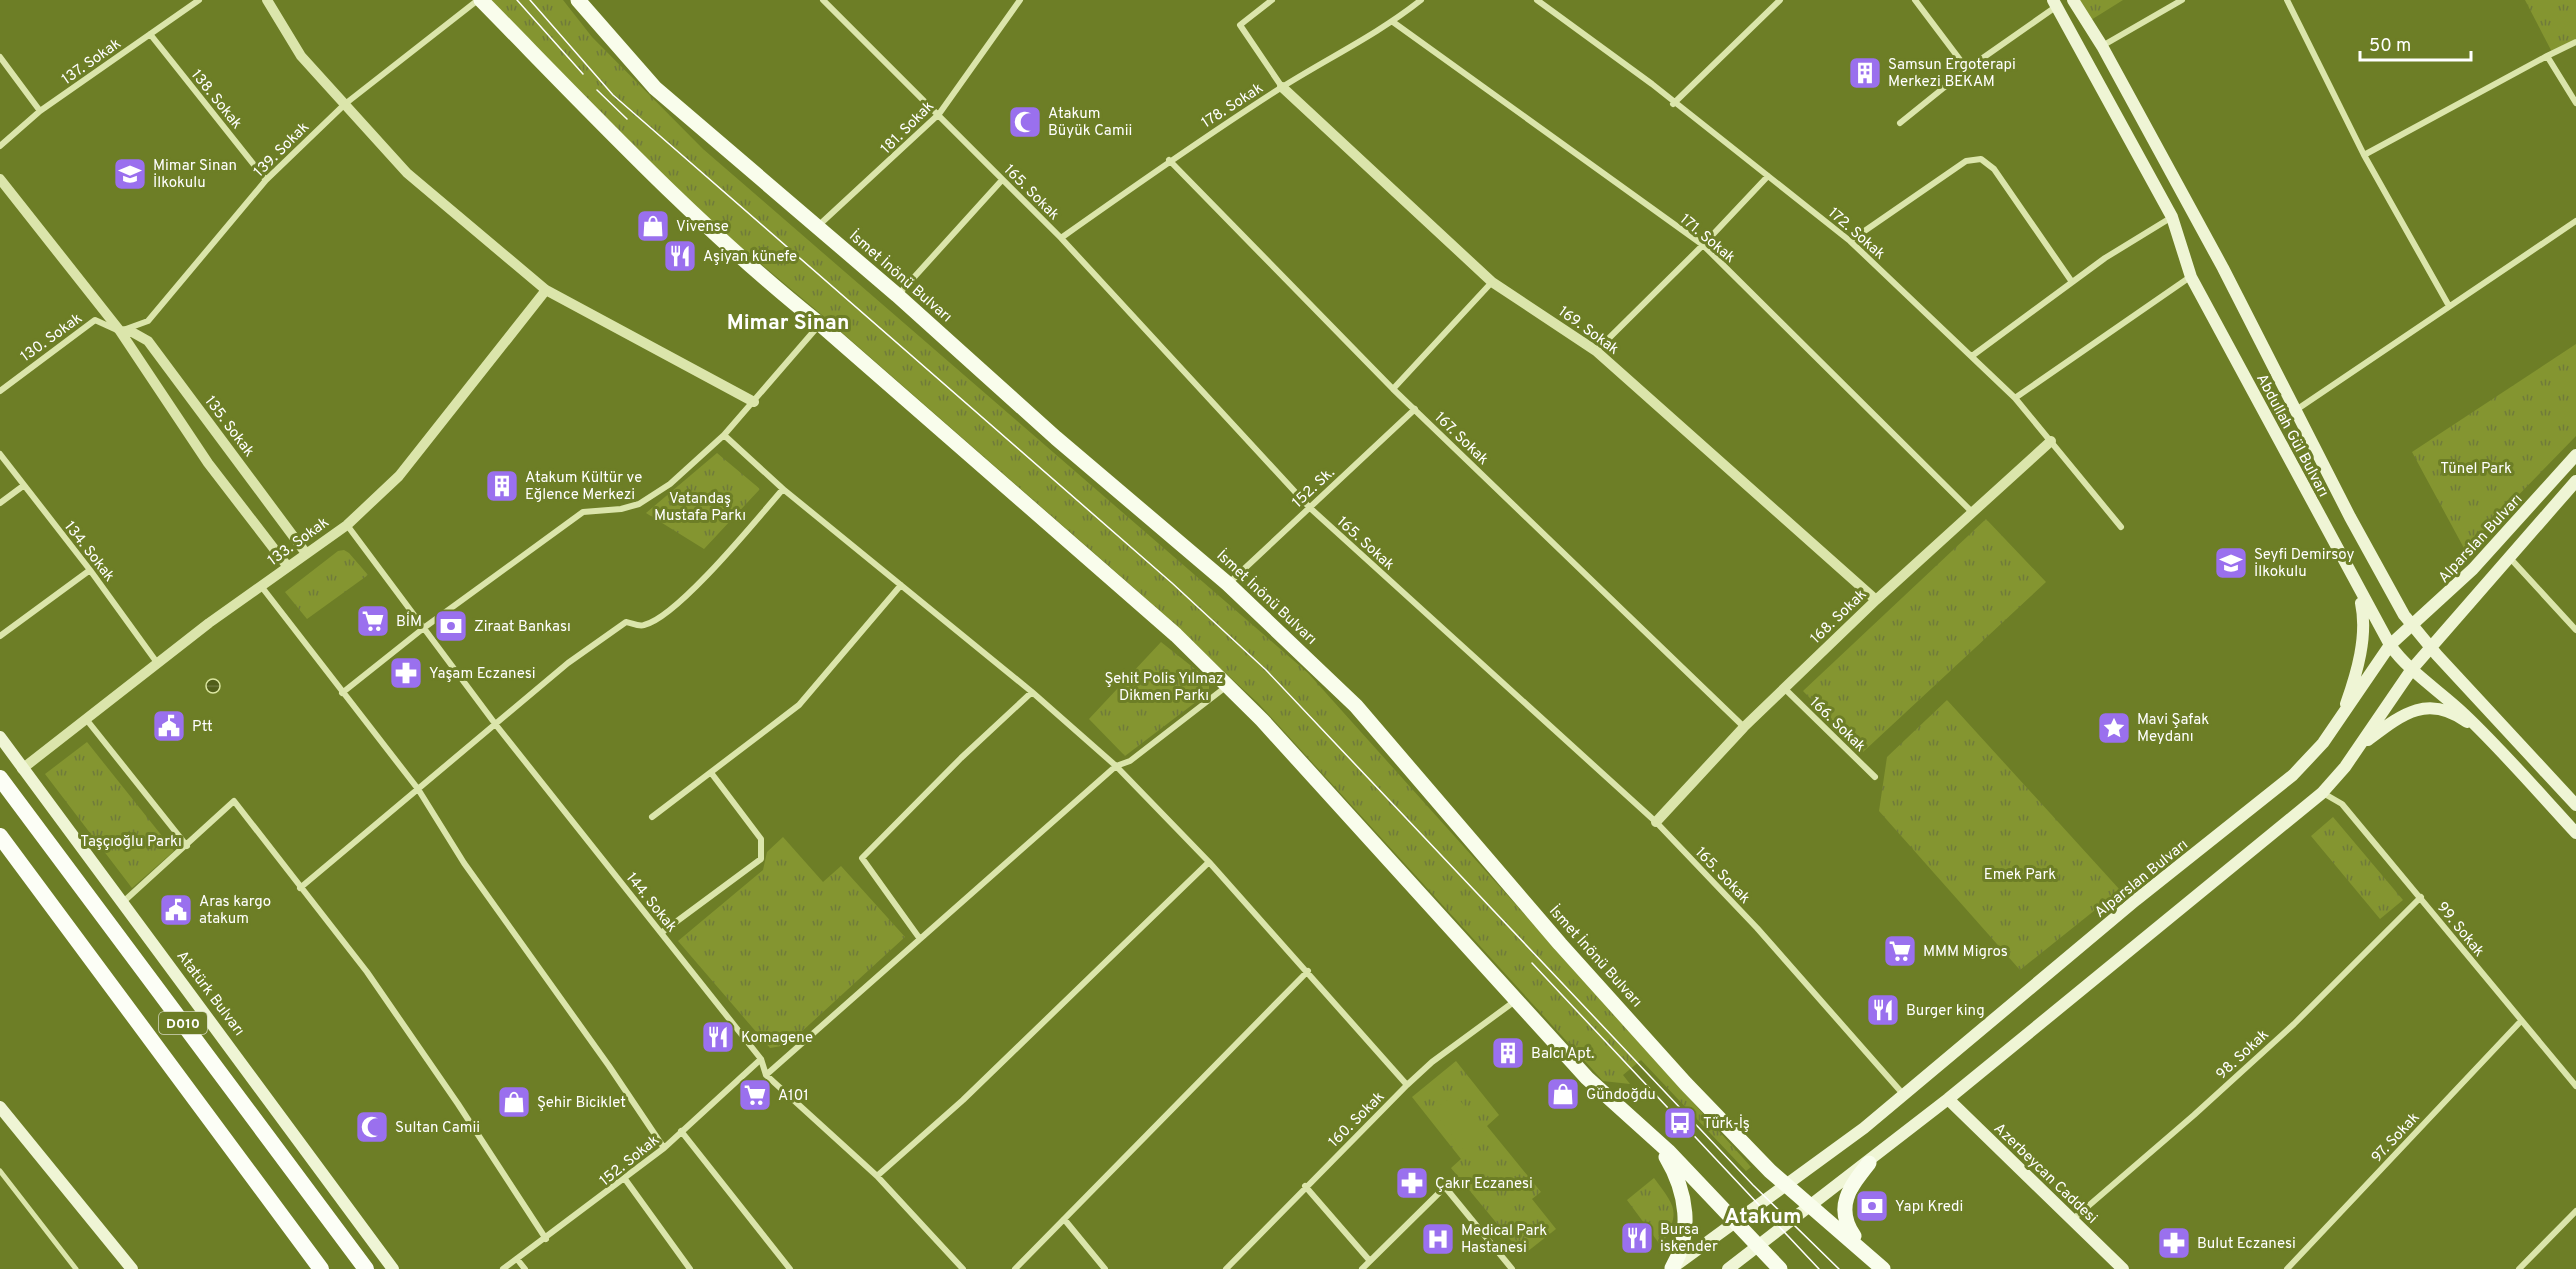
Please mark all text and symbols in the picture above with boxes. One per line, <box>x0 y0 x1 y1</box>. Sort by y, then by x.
scale bar <box>2360 24 2471 62</box>
street label: 137. Sokak <box>58 35 125 90</box>
text: 50 m <box>2369 35 2411 58</box>
building icon: Samsun Ergoterapi Merkezi BEKAM <box>1847 55 1883 91</box>
place label: Samsun Ergoterapi Merkezi BEKAM <box>1888 56 2016 92</box>
street label: 138. Sokak <box>186 66 246 134</box>
street label: 178. Sokak <box>1199 79 1267 133</box>
street label: 181. Sokak <box>877 97 939 159</box>
mosque icon: Atakum Büyük Camii <box>1007 104 1043 140</box>
place label: Atakum Büyük Camii <box>1048 105 1132 141</box>
street label: 139. Sokak <box>250 118 314 182</box>
school or university icon: Mimar Sinan İlkokulu <box>112 156 148 192</box>
place label: Mimar Sinan İlkokulu <box>153 157 237 193</box>
street label: 165. Sokak <box>999 161 1063 225</box>
street label: 172. Sokak <box>1823 204 1889 264</box>
shop icon: Vivense <box>635 208 671 244</box>
street label: 171. Sokak <box>1675 210 1739 268</box>
place label: Vivense <box>676 218 729 237</box>
street label: İsmet İnönü Bulvarı <box>845 227 956 327</box>
restaurant icon: Aşiyan künefe <box>662 238 698 274</box>
place label: Aşiyan künefe <box>703 248 797 267</box>
street label: 169. Sokak <box>1554 303 1622 360</box>
street label: 130. Sokak <box>17 309 86 367</box>
district label: Mimar Sinan <box>727 310 849 337</box>
street label: Abdullah Gül Bulvarı <box>2251 371 2332 501</box>
street label: 135. Sokak <box>200 393 258 461</box>
street label: 167. Sokak <box>1430 409 1492 470</box>
park label: Tünel Park <box>2440 460 2512 479</box>
street label: 152. Sk. <box>1289 464 1339 513</box>
building icon: Atakum Kültür ve Eğlence Merkezi <box>484 468 520 504</box>
place label: Atakum Kültür ve Eğlence Merkezi <box>525 469 642 505</box>
park label: Vatandaş Mustafa Parkı <box>654 490 746 526</box>
street label: Alparslan Bulvarı <box>2435 491 2527 587</box>
street label: 165. Sokak <box>1332 513 1398 575</box>
street label: 133. Sokak <box>265 514 333 571</box>
street label: 134. Sokak <box>59 518 118 586</box>
school or university icon: Seyfi Demirsoy İlkokulu <box>2213 545 2249 581</box>
street label: İsmet İnönü Bulvarı <box>1212 546 1321 649</box>
place label: Seyfi Demirsoy İlkokulu <box>2254 546 2354 582</box>
street label: 168. Sokak <box>1807 586 1871 649</box>
supermarket icon: BİM <box>355 603 391 639</box>
bank icon: Ziraat Bankası <box>433 608 469 644</box>
place label: BİM <box>396 612 422 632</box>
place label: Ziraat Bankası <box>474 618 571 637</box>
pharmacy icon: Yaşam Eczanesi <box>388 655 424 691</box>
place label: Yaşam Eczanesi <box>429 665 536 684</box>
park label: Şehit Polis Yılmaz Dikmen Parkı <box>1105 670 1223 706</box>
street label: 166. Sokak <box>1805 694 1869 757</box>
public building icon: Ptt <box>151 708 187 744</box>
place icon: Mavi Şafak Meydanı <box>2096 710 2132 746</box>
place label: Mavi Şafak Meydanı <box>2137 711 2209 747</box>
place label: Ptt <box>192 718 213 737</box>
park label: Taşçıoğlu Parkı <box>80 833 182 852</box>
street label: Alparslan Bulvarı <box>2091 836 2193 923</box>
street label: 165. Sokak <box>1690 844 1754 908</box>
park label: Emek Park <box>1984 866 2056 885</box>
street label: 144. Sokak <box>621 869 681 937</box>
public building icon: Aras kargo atakum <box>158 892 194 928</box>
place label: Aras kargo atakum <box>199 893 271 929</box>
street label: 99. Sokak <box>2432 899 2488 961</box>
street label: İsmet İnönü Bulvarı <box>1544 902 1646 1012</box>
supermarket icon: MMM Migros <box>1882 933 1918 969</box>
place label: MMM Migros <box>1923 943 2008 962</box>
street label: Atatürk Bulvarı <box>172 948 248 1040</box>
restaurant icon: Burger king <box>1865 992 1901 1028</box>
place label: Burger king <box>1906 1002 1985 1021</box>
road number: D010 <box>159 1012 207 1034</box>
restaurant icon: Komagene <box>700 1019 736 1055</box>
street label: 98. Sokak <box>2213 1026 2273 1084</box>
place label: Komagene <box>741 1029 813 1048</box>
building icon: Balcı Apt. <box>1490 1035 1526 1071</box>
place label: Balcı Apt. <box>1531 1045 1594 1064</box>
shop icon: Gündoğdu <box>1545 1076 1581 1112</box>
supermarket icon: A101 <box>737 1077 773 1113</box>
shop icon: Şehir Biciklet <box>496 1084 532 1120</box>
place label: Gündoğdu <box>1586 1086 1656 1105</box>
place label: A101 <box>778 1087 809 1106</box>
street label: 160. Sokak <box>1325 1088 1389 1152</box>
place label: Şehir Biciklet <box>537 1094 626 1113</box>
bus stop icon: Türk-İş <box>1662 1105 1698 1141</box>
mosque icon: Sultan Camii <box>354 1109 390 1145</box>
street label: 97. Sokak <box>2368 1109 2424 1167</box>
place label: Türk-İş <box>1703 1114 1750 1134</box>
place label: Sultan Camii <box>395 1119 480 1138</box>
street label: Azerbeycan Caddesi <box>1989 1120 2101 1228</box>
street label: 152. Sokak <box>596 1131 664 1191</box>
pharmacy icon: Çakır Eczanesi <box>1394 1165 1430 1201</box>
place label: Çakır Eczanesi <box>1435 1175 1533 1194</box>
bank icon: Yapı Kredi <box>1854 1188 1890 1224</box>
place label: Yapı Kredi <box>1895 1198 1963 1217</box>
district label: Atakum <box>1725 1204 1801 1231</box>
restaurant icon: Bursa iskender <box>1619 1220 1655 1256</box>
hospital icon: Medical Park Hastanesi <box>1420 1221 1456 1257</box>
place label: Bursa iskender <box>1660 1221 1718 1257</box>
place label: Medical Park Hastanesi <box>1461 1222 1547 1258</box>
pharmacy icon: Bulut Eczanesi <box>2156 1225 2192 1261</box>
place label: Bulut Eczanesi <box>2197 1235 2296 1254</box>

